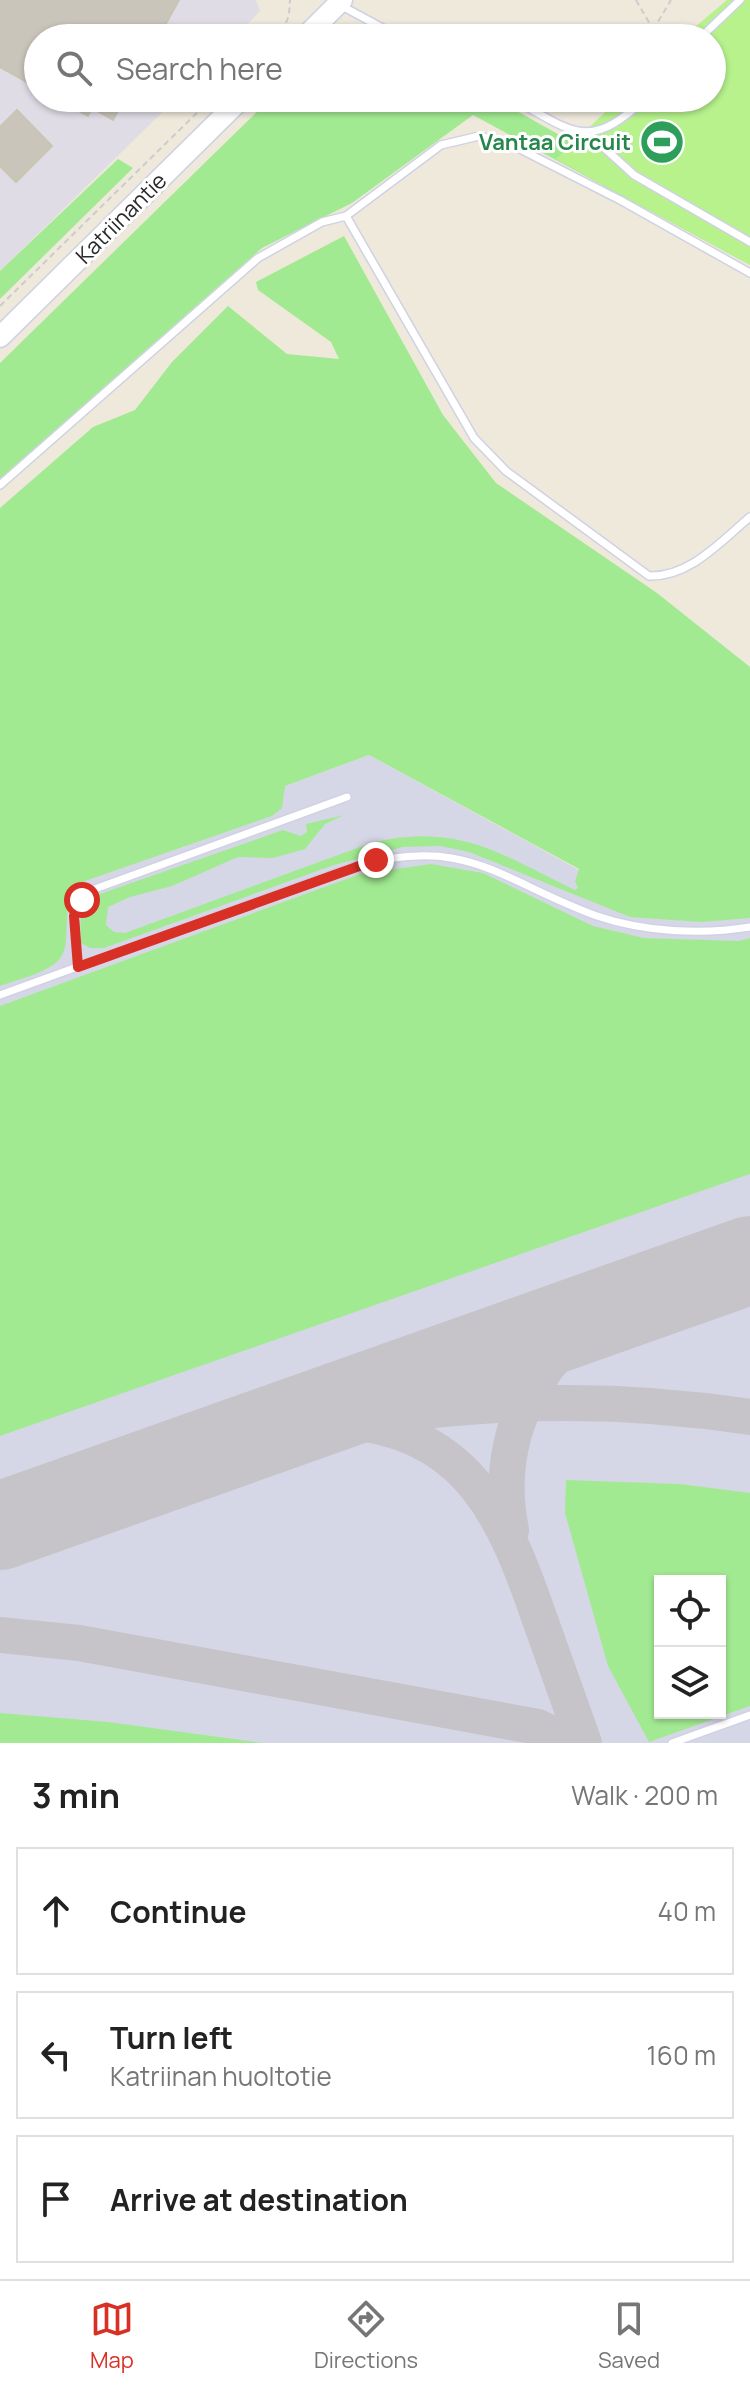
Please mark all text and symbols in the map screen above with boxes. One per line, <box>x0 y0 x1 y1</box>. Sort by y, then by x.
search box <box>24 24 726 112</box>
icon: search <box>52 46 96 90</box>
text: Search here <box>116 48 283 89</box>
sports icon: Vantaa Circuit <box>638 118 686 166</box>
place label: Vantaa Circuit <box>479 127 631 157</box>
street label: Katriinantie <box>69 166 173 270</box>
route end <box>358 842 394 878</box>
route start <box>64 882 100 918</box>
map controls <box>654 1575 726 1719</box>
button: locate <box>654 1575 726 1647</box>
button: layers <box>654 1647 726 1719</box>
text: 3 min <box>32 1772 120 1818</box>
text: Walk · 200 m <box>571 1777 718 1813</box>
icon: ahead <box>34 1889 78 1933</box>
text: Continue <box>110 1891 246 1932</box>
text: 40 m <box>658 1893 716 1929</box>
text: Turn left <box>110 2017 233 2058</box>
icon: left <box>34 2033 78 2077</box>
text: 160 m <box>647 2037 716 2073</box>
text: Katriinan huoltotie <box>110 2058 332 2094</box>
icon: arrive <box>34 2177 78 2221</box>
text: Arrive at destination <box>110 2179 408 2220</box>
tab: Map <box>90 2297 134 2375</box>
tab: Directions <box>314 2297 418 2375</box>
tab: Saved <box>598 2297 660 2375</box>

